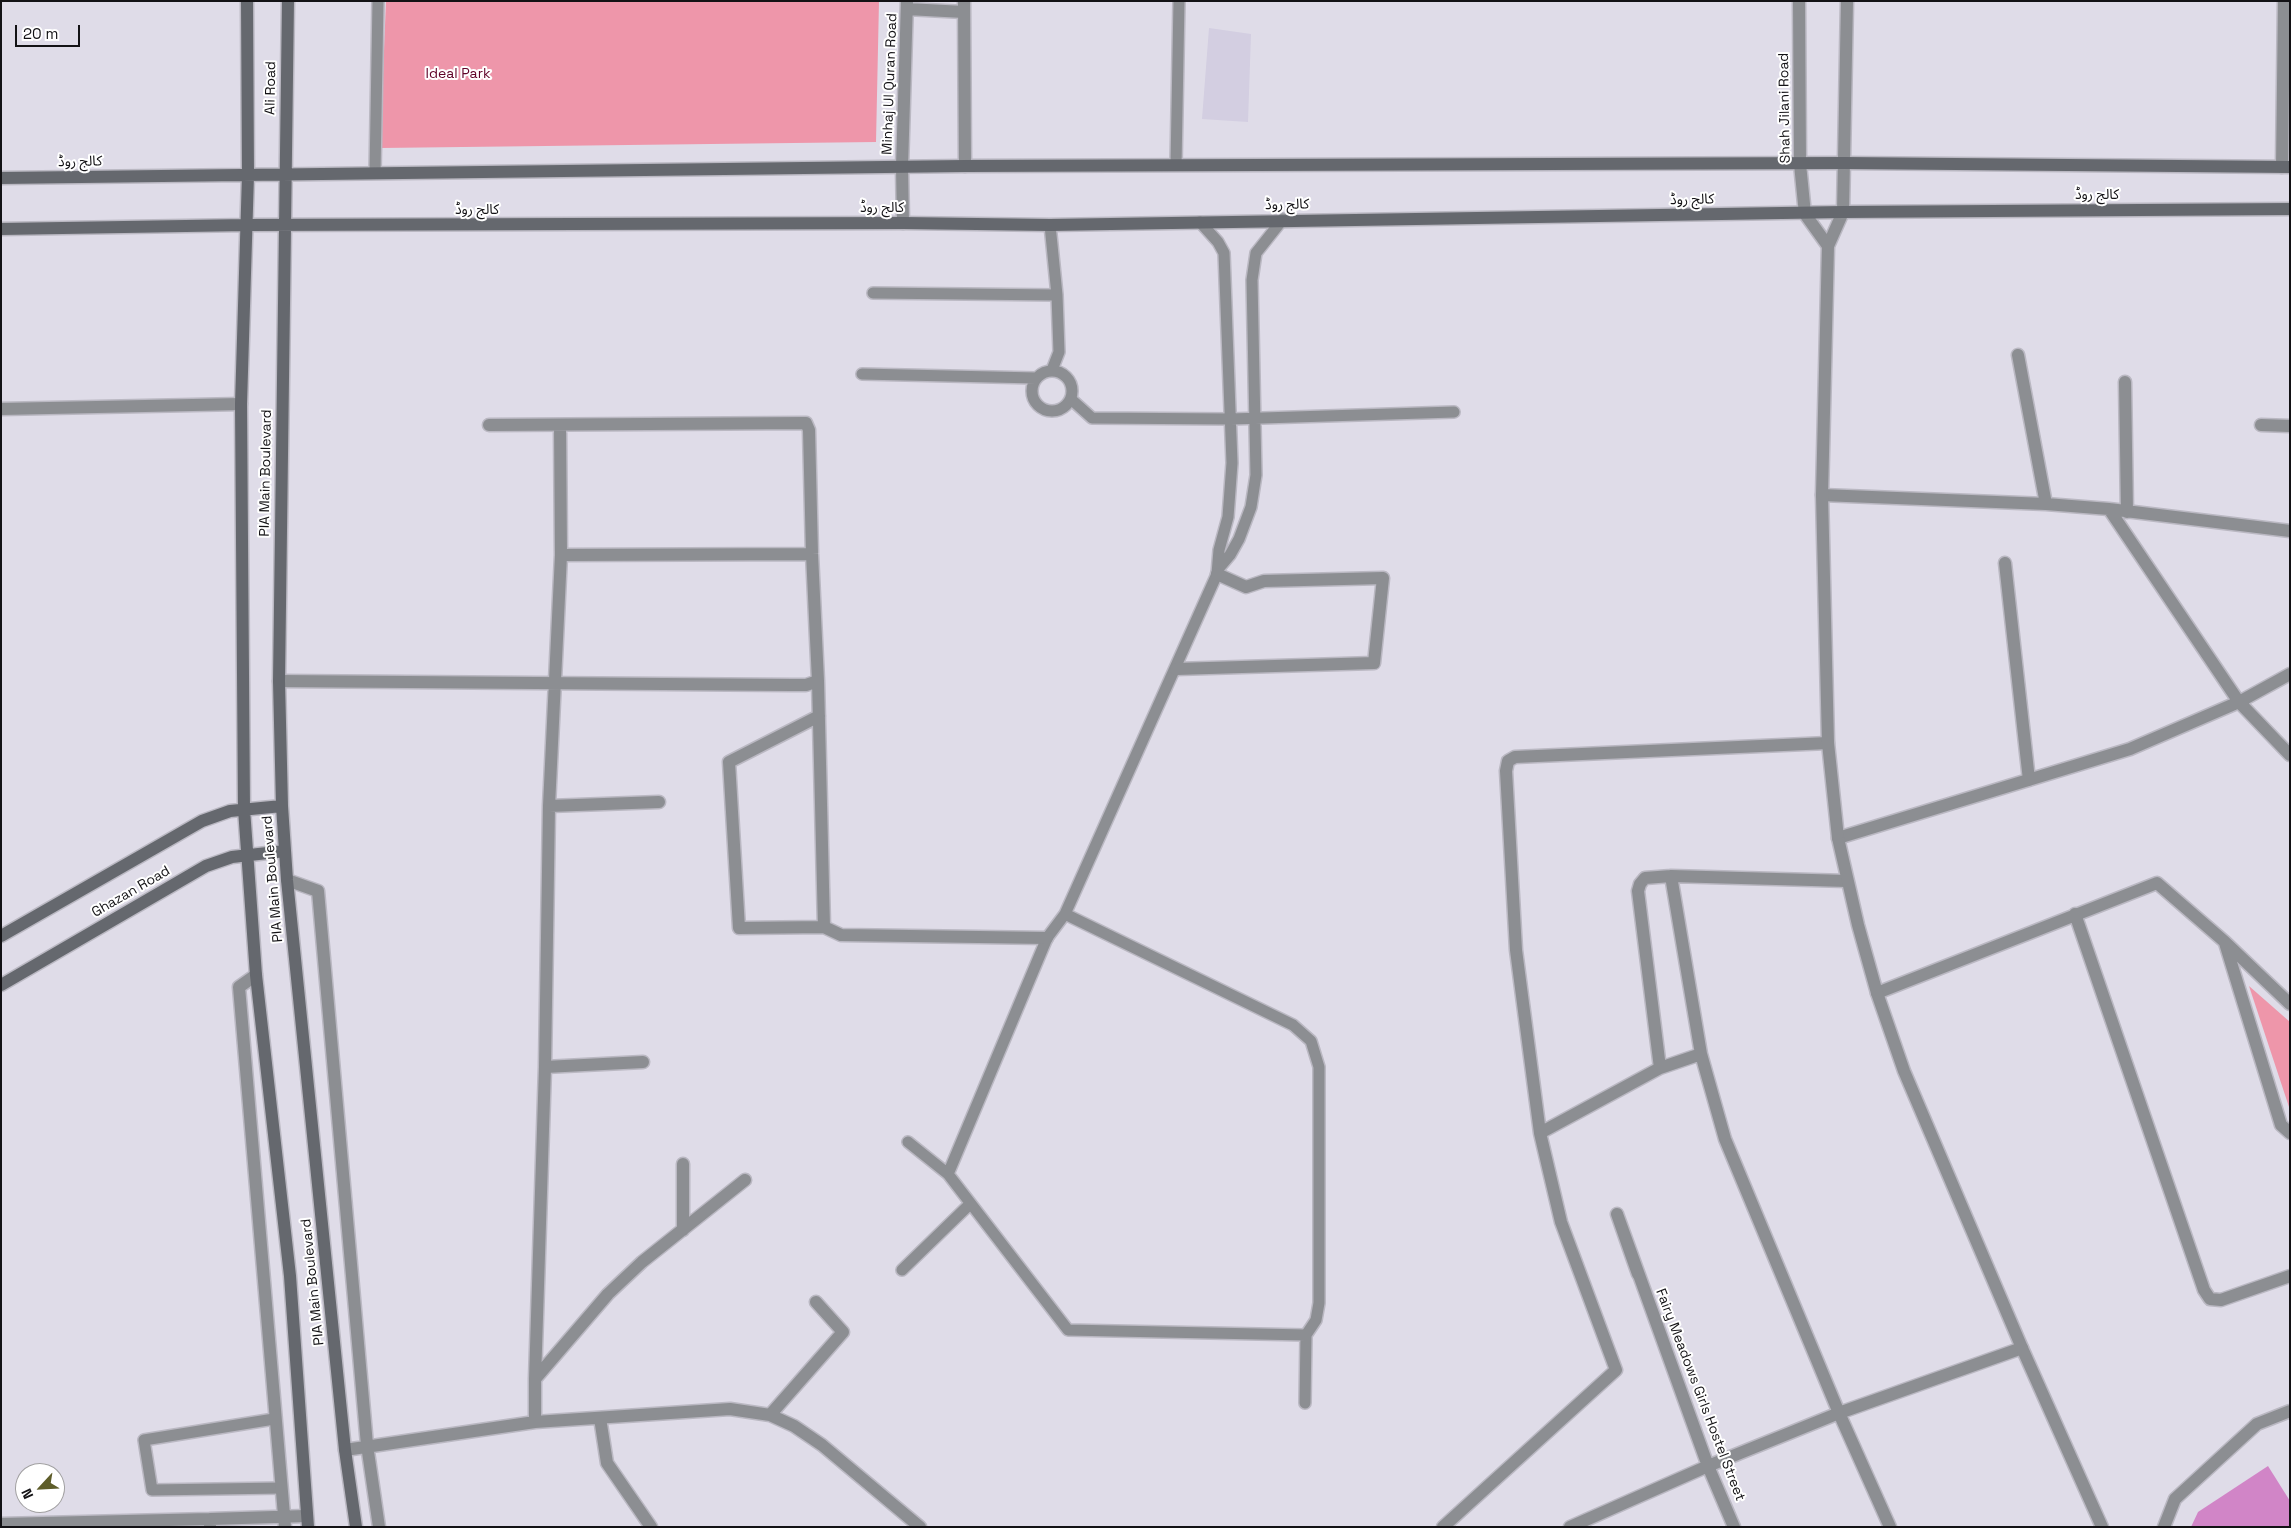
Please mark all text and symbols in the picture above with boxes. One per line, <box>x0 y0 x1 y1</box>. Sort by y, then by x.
street label: Minhaj Ul Quran Road <box>879 13 901 155</box>
scale bar <box>18 15 82 47</box>
text: 20 m <box>23 24 58 43</box>
street label: Shah Jilani Road <box>1776 53 1794 163</box>
street label: Ali Road <box>262 61 280 115</box>
park label: Ideal Park <box>426 66 490 82</box>
street label: کالج روڈ <box>58 153 102 171</box>
street label: کالج روڈ <box>2075 187 2119 203</box>
street label: کالج روڈ <box>1670 191 1714 209</box>
street label: کالج روڈ <box>1265 196 1309 214</box>
street label: کالج روڈ <box>860 200 904 216</box>
street label: کالج روڈ <box>455 202 499 218</box>
street label: PIA Main Boulevard <box>256 409 276 537</box>
street label: PIA Main Boulevard <box>259 815 287 943</box>
street label: Ghazan Road <box>89 863 173 921</box>
street label: PIA Main Boulevard <box>298 1218 328 1346</box>
street label: Fairy Meadows Girls Hostel Street <box>1652 1286 1748 1504</box>
north arrow <box>15 1463 65 1513</box>
text: N <box>17 1486 37 1502</box>

